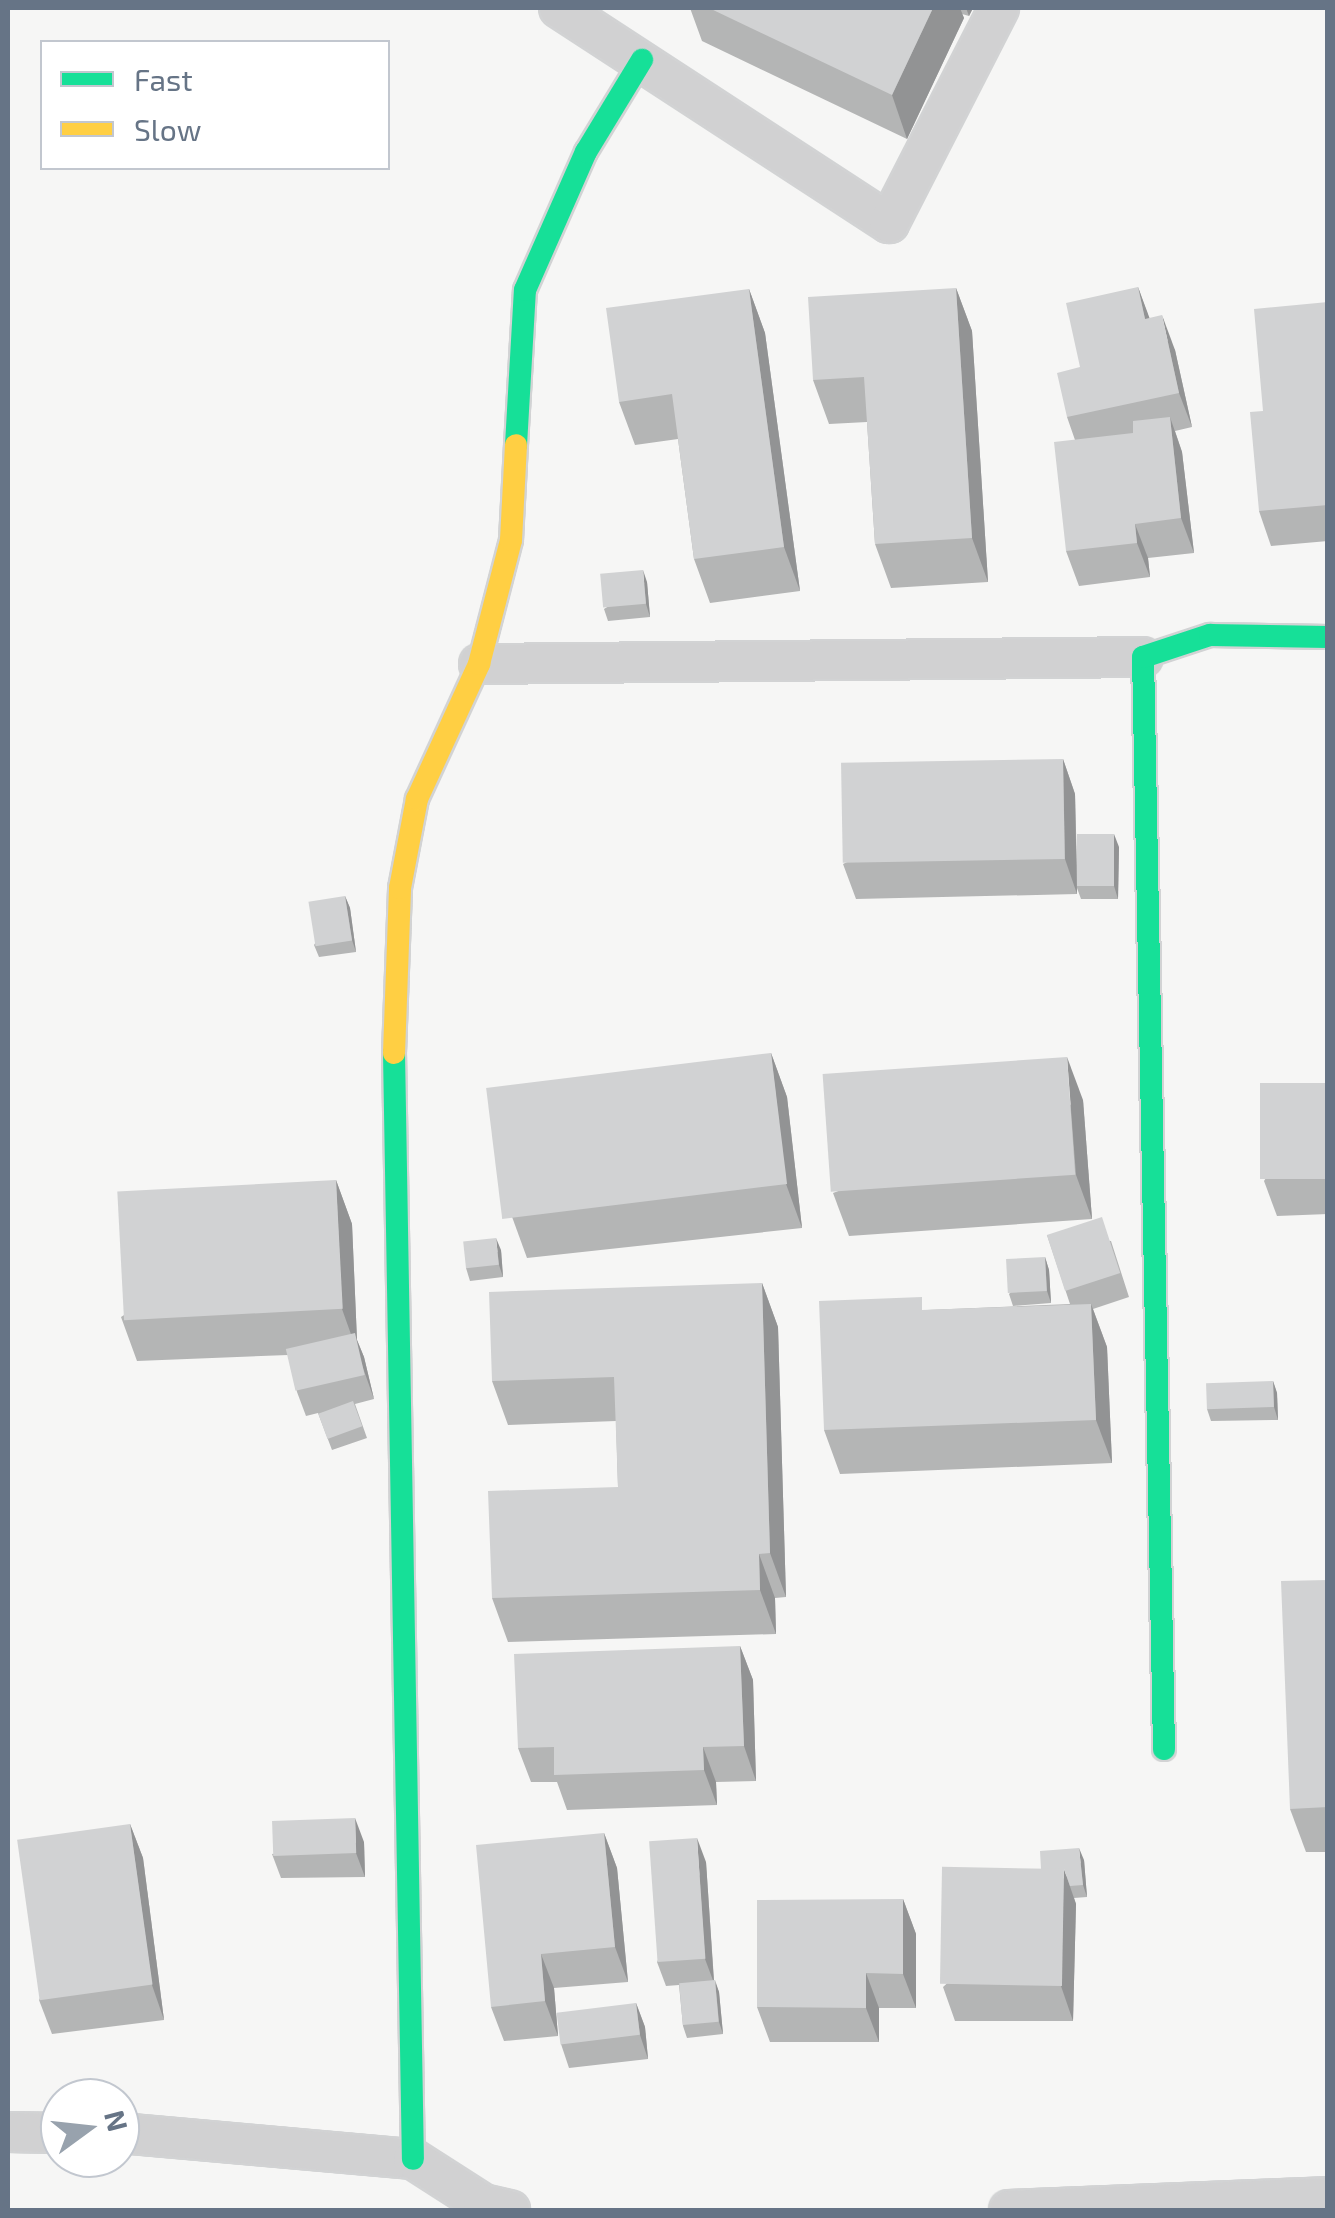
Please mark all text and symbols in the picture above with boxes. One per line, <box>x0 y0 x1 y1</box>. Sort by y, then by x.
legend <box>40 40 390 170</box>
text: Fast <box>134 61 193 97</box>
text: Slow <box>134 111 201 147</box>
north arrow <box>40 2078 140 2178</box>
text: N <box>98 2107 136 2135</box>

